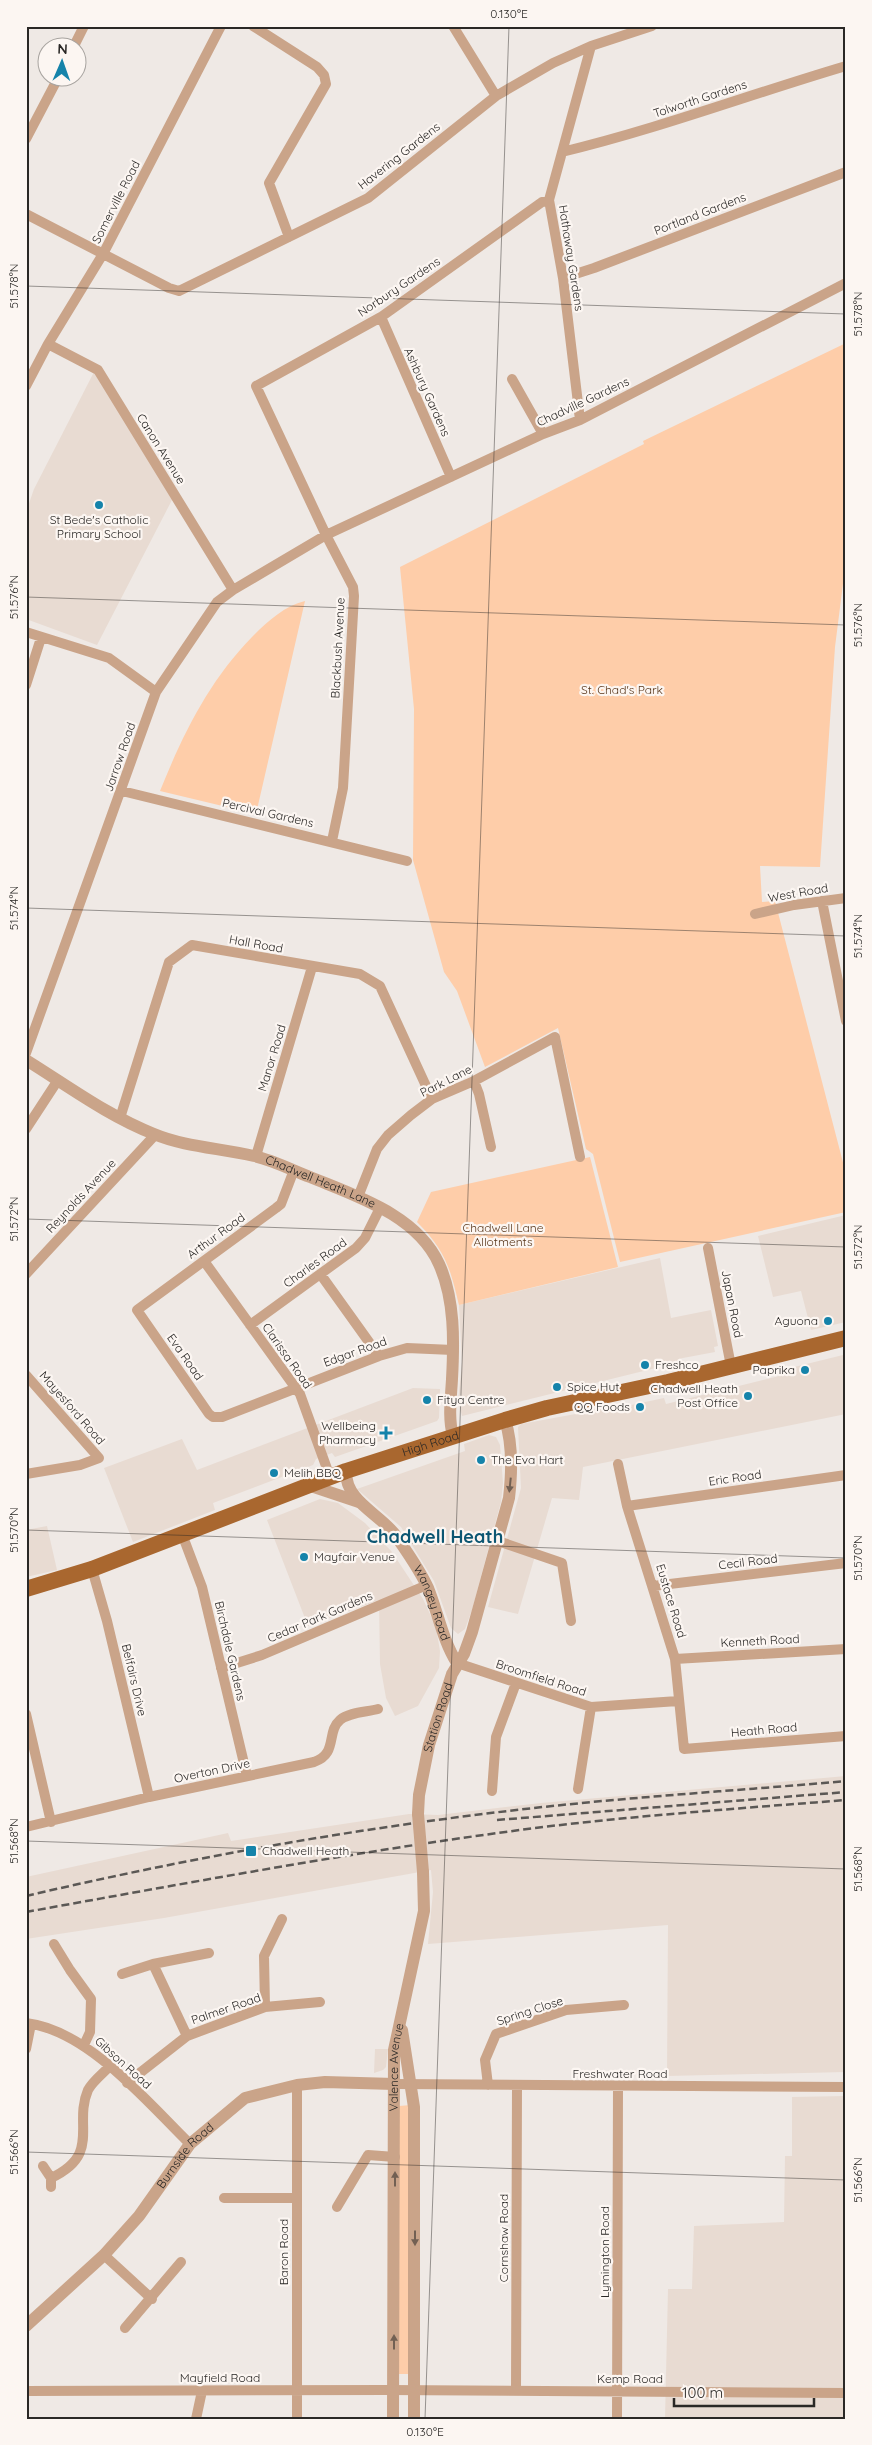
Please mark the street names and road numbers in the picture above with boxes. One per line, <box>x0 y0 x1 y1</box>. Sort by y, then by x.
street label: Tolworth Gardens <box>651 76 749 121</box>
street label: Havering Gardens <box>354 119 443 192</box>
street label: Somerville Road <box>88 158 143 246</box>
street label: Portland Gardens <box>652 189 748 238</box>
street label: Hathaway Gardens <box>556 204 587 312</box>
street label: Norbury Gardens <box>355 253 443 320</box>
street label: Ashbury Gardens <box>401 345 454 439</box>
street label: Chadville Gardens <box>534 373 632 430</box>
street label: Canon Avenue <box>134 411 189 487</box>
street label: Blackbush Avenue <box>327 597 348 699</box>
street label: Jarrow Road <box>101 720 138 794</box>
street label: Percival Gardens <box>221 795 316 830</box>
street label: West Road <box>767 880 829 905</box>
street label: Hall Road <box>228 931 284 956</box>
street label: Manor Road <box>254 1023 289 1093</box>
street label: Park Lane <box>417 1061 474 1100</box>
street label: Chadwell Heath Lane <box>264 1152 379 1211</box>
street label: Reynolds Avenue <box>43 1155 119 1236</box>
street label: Arthur Road <box>184 1210 248 1262</box>
street label: Charles Road <box>280 1235 349 1291</box>
street label: Japan Road <box>719 1269 746 1339</box>
street label: Clarissa Road <box>259 1320 316 1391</box>
street label: Eva Road <box>164 1331 207 1383</box>
street label: Edgar Road <box>321 1333 389 1370</box>
street label: Mayesford Road <box>36 1368 108 1447</box>
street label: High Road <box>400 1427 461 1460</box>
street label: Eric Road <box>708 1466 762 1489</box>
street label: Cecil Road <box>718 1550 778 1573</box>
street label: Wangey Road <box>410 1562 453 1643</box>
street label: Eustace Road <box>653 1562 690 1640</box>
street label: Cedar Park Gardens <box>265 1588 375 1645</box>
street label: Birchdale Gardens <box>212 1600 249 1703</box>
street label: Kenneth Road <box>720 1631 800 1650</box>
street label: Belfairs Drive <box>119 1642 150 1718</box>
street label: Broomfield Road <box>494 1656 588 1699</box>
street label: Station Road <box>420 1681 456 1753</box>
street label: Heath Road <box>730 1719 798 1740</box>
street label: Overton Drive <box>173 1755 251 1786</box>
street label: Palmer Road <box>189 1990 263 2027</box>
street label: Spring Close <box>495 1993 565 2028</box>
street label: Valence Avenue <box>386 2021 407 2111</box>
street label: Gibson Road <box>92 2033 155 2092</box>
street label: Freshwater Road <box>572 2066 668 2081</box>
street label: Burnside Road <box>153 2119 216 2191</box>
street label: Cornshaw Road <box>496 2194 511 2282</box>
street label: Lymington Road <box>597 2206 612 2298</box>
street label: Baron Road <box>276 2219 291 2285</box>
street label: Mayfield Road <box>180 2370 260 2385</box>
street label: Kemp Road <box>597 2371 663 2386</box>

